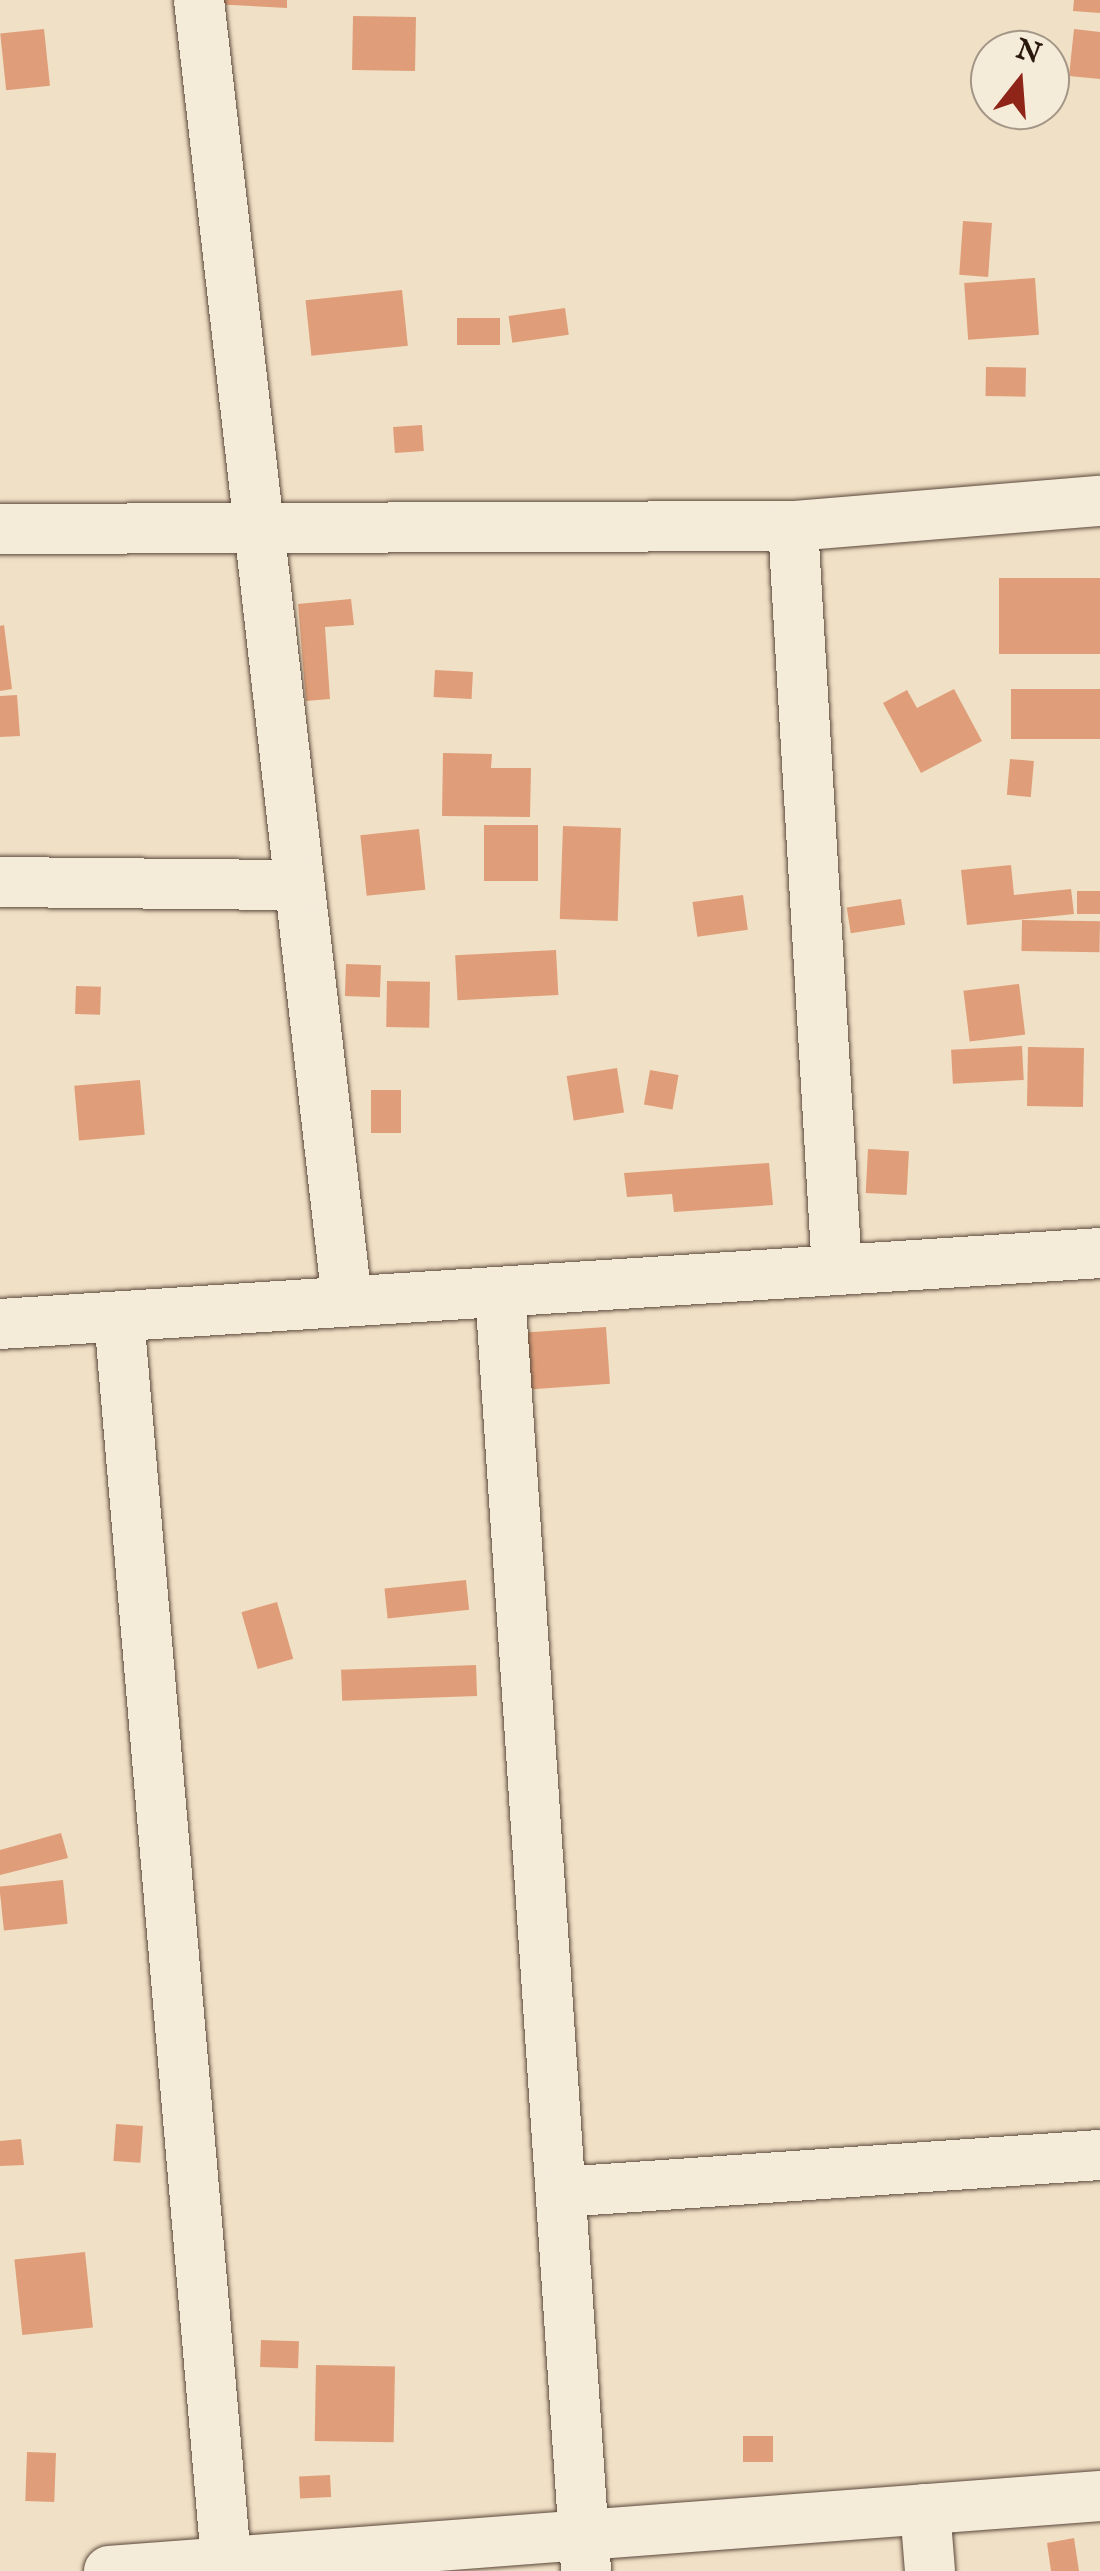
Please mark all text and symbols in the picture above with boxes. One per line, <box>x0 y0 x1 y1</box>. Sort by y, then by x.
north arrow <box>970 30 1070 130</box>
text: N <box>1012 32 1045 73</box>

